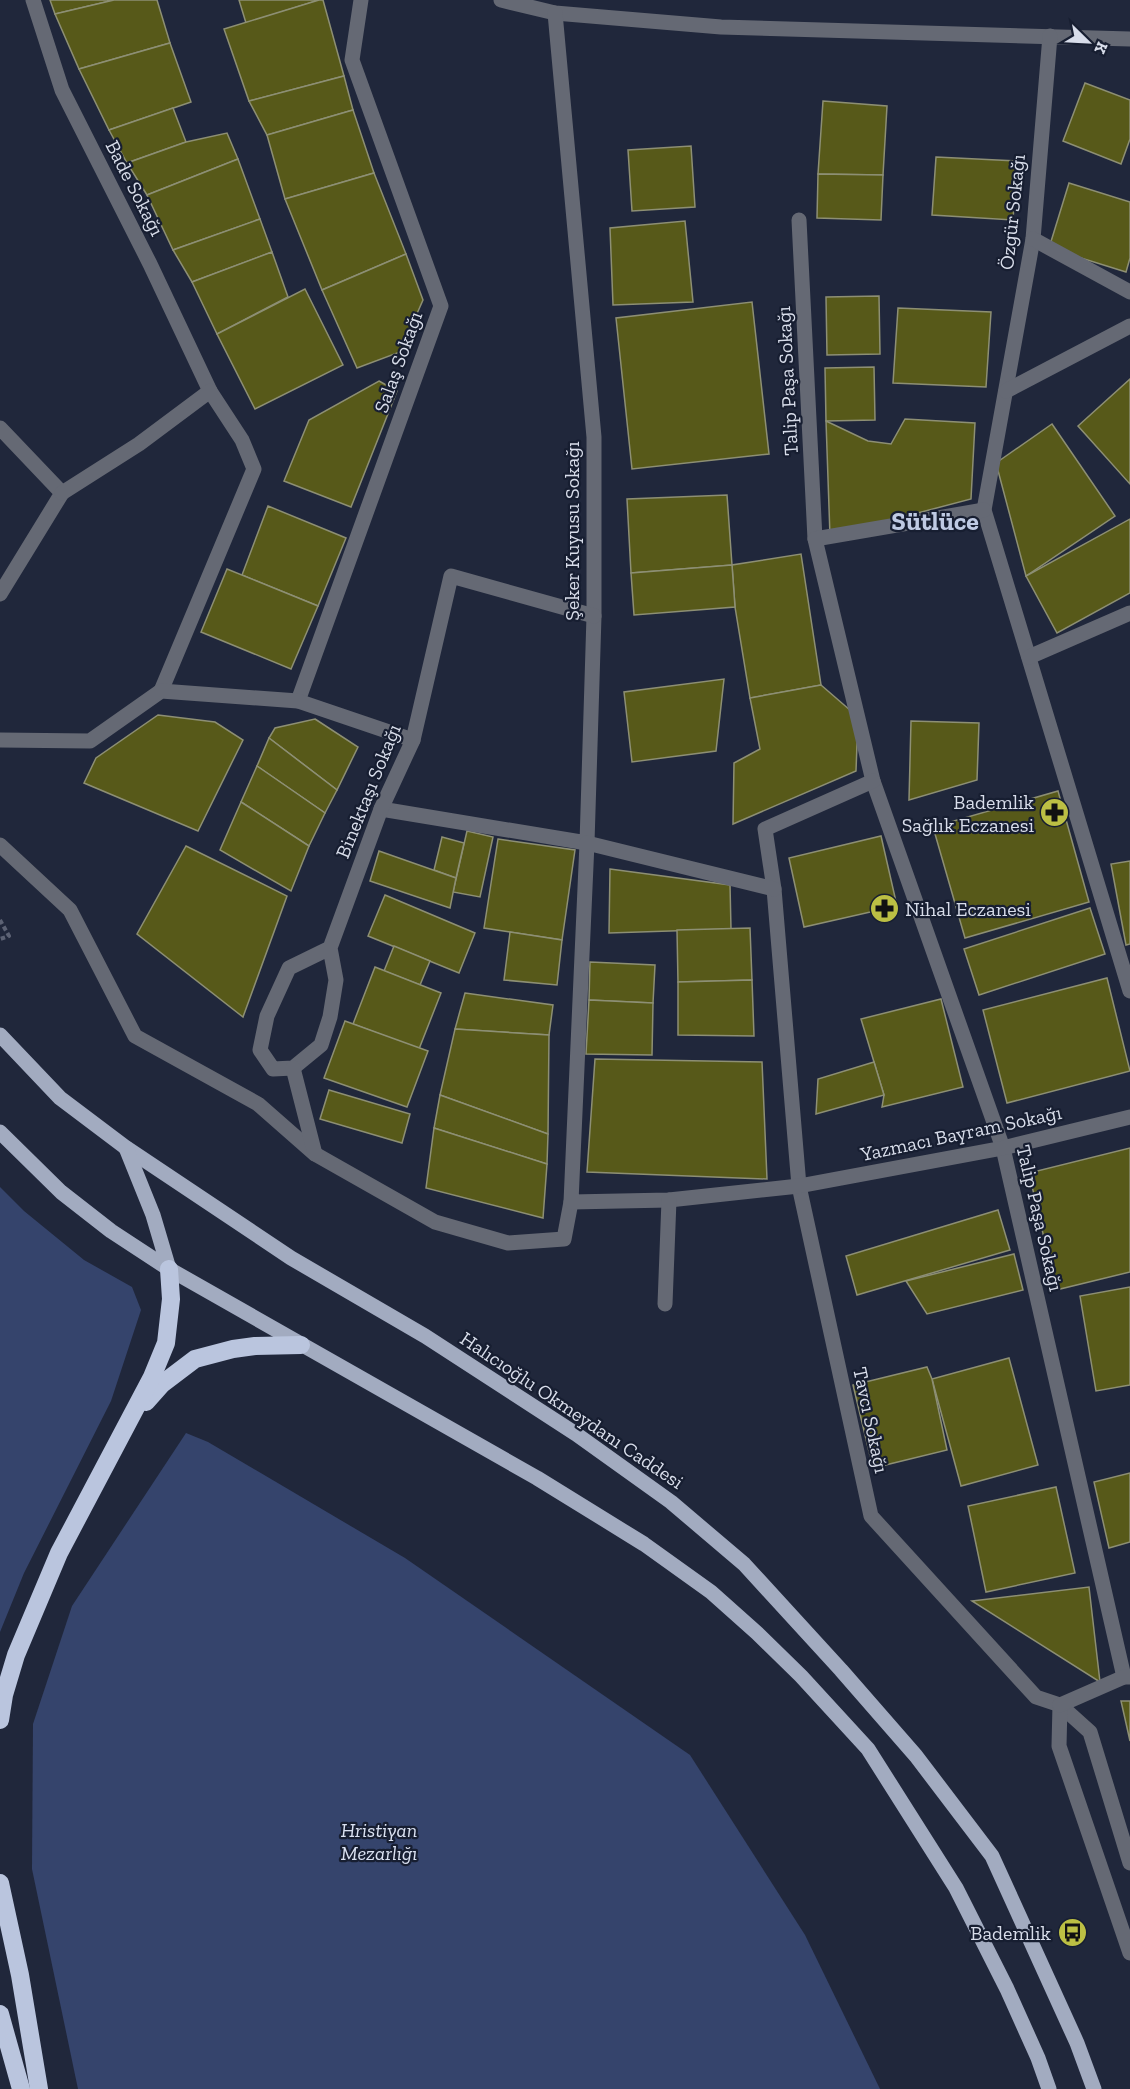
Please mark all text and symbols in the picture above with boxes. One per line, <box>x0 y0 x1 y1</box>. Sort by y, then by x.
north arrow <box>1058 12 1118 72</box>
text: K <box>1090 39 1112 57</box>
street label: Bade Sokağı <box>101 136 170 240</box>
street label: Özgür Sokağı <box>994 153 1030 271</box>
street label: Talip Paşa Sokağı <box>771 305 803 456</box>
street label: Salaş Sokağı <box>369 308 428 416</box>
street label: Şeker Kuyusu Sokağı <box>560 441 584 621</box>
district label: Sütlüce <box>891 505 979 537</box>
street label: Binektaşı Sokağı <box>330 720 406 862</box>
place label: Bademlik Sağlık Eczanesi <box>902 790 1035 837</box>
pharmacy icon: Bademlik Sağlık Eczanesi <box>1039 797 1071 829</box>
pharmacy icon: Nihal Eczanesi <box>868 893 900 925</box>
place label: Nihal Eczanesi <box>905 897 1031 921</box>
street label: Yazmacı Bayram Sokağı <box>857 1100 1064 1166</box>
street label: Talip Paşa Sokağı <box>1011 1142 1069 1294</box>
street label: Halıcıoğlu Okmeydanı Caddesi <box>456 1326 689 1494</box>
street label: Tavcı Sokağı <box>848 1365 894 1476</box>
park label: Hristiyan Mezarlığı <box>341 1818 417 1865</box>
bus stop icon: Bademlik <box>1056 1917 1088 1949</box>
place label: Bademlik <box>970 1921 1052 1945</box>

